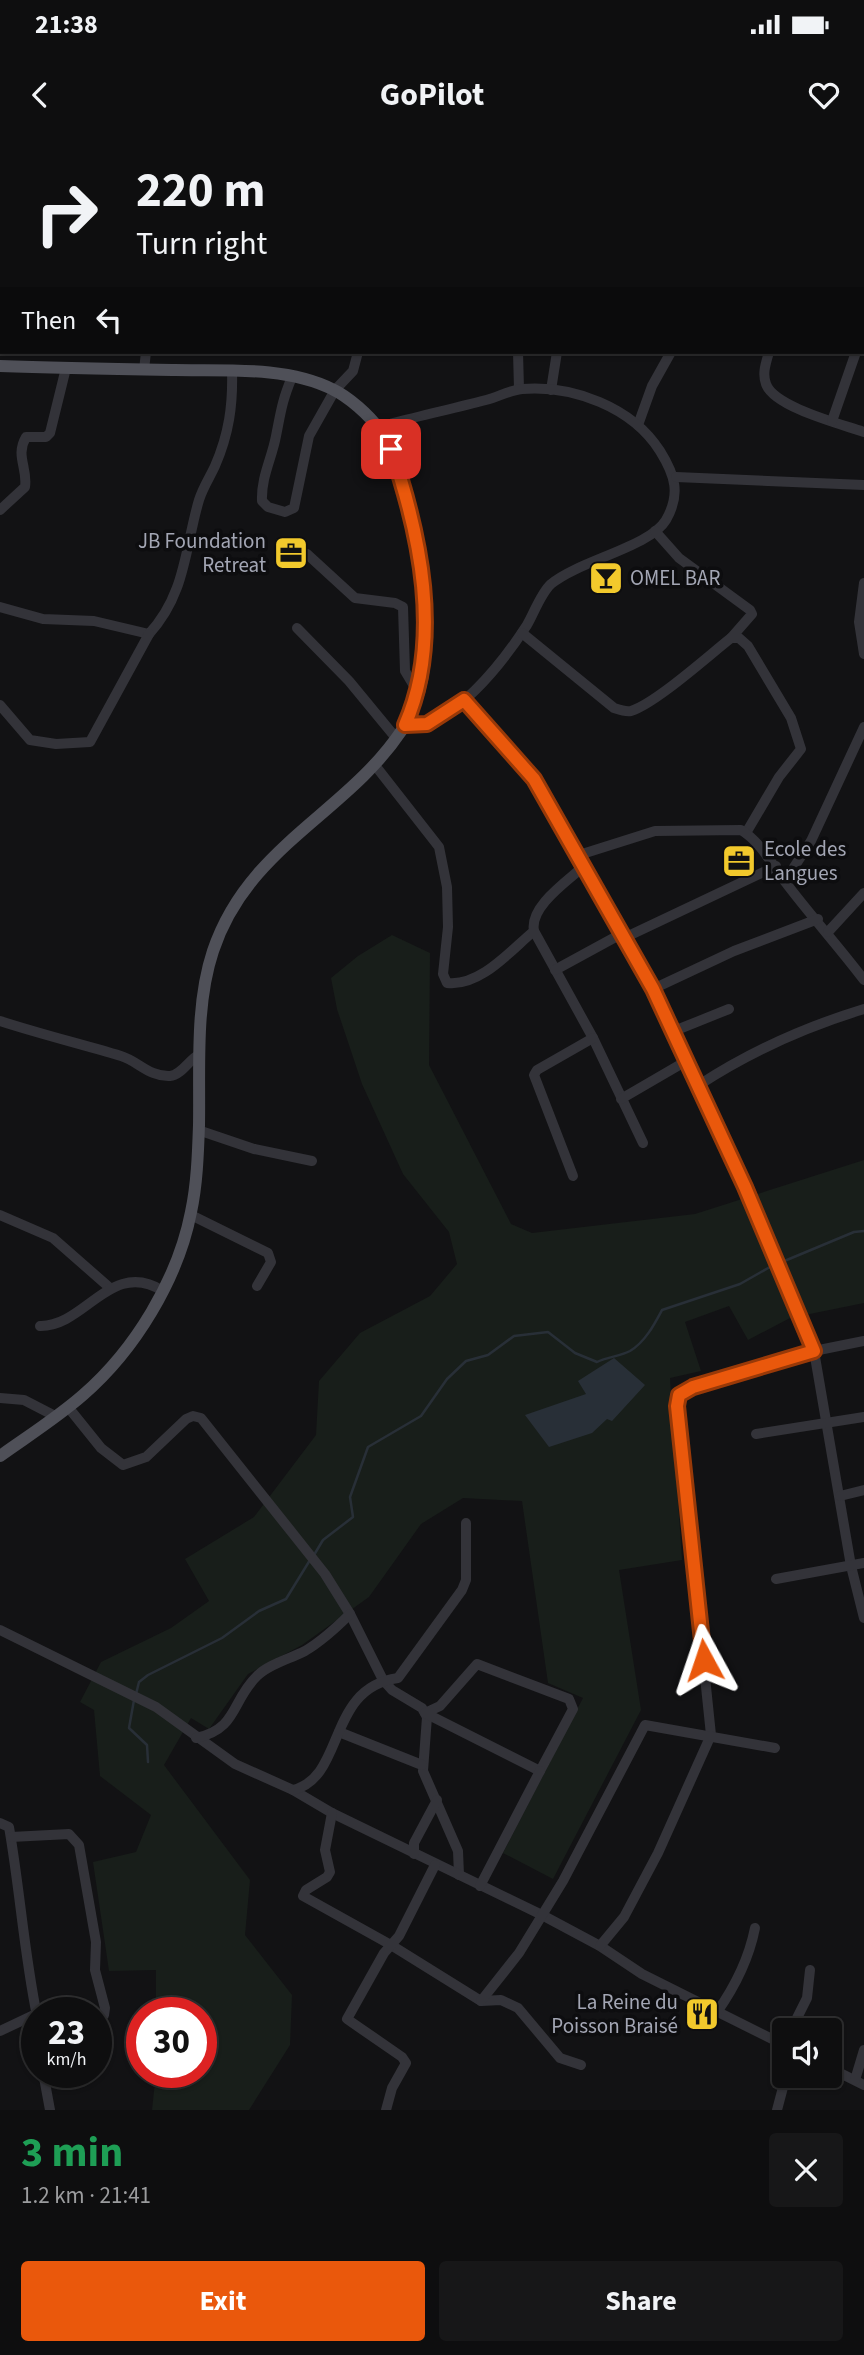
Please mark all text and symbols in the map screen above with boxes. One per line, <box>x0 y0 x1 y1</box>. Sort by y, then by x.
text: 21:38 <box>35 6 98 43</box>
text: GoPilot <box>380 72 484 118</box>
icon: back <box>21 76 59 114</box>
icon: heart <box>805 76 843 114</box>
text: 220 m <box>136 156 265 226</box>
icon: right <box>21 168 112 259</box>
text: Turn right <box>136 221 267 267</box>
icon: left <box>90 301 128 339</box>
text: Then <box>21 302 76 339</box>
pin <box>361 419 421 479</box>
icon: arrive <box>372 430 410 468</box>
place label: JB Foundation Retreat <box>138 526 266 580</box>
office icon: JB Foundation Retreat <box>272 534 310 572</box>
bar icon: OMEL BAR <box>587 559 625 597</box>
place label: OMEL BAR <box>630 563 720 593</box>
place label: Ecole des Langues <box>764 834 846 888</box>
office icon: Ecole des Langues <box>720 842 758 880</box>
position arrow <box>667 1623 741 1697</box>
place label: La Reine du Poisson Braisé <box>551 1987 678 2041</box>
restaurant icon: La Reine du Poisson Braisé <box>683 1995 721 2033</box>
speed limit sign: 30 <box>126 1997 217 2088</box>
text: 23 <box>48 2008 85 2058</box>
map controls <box>772 2018 842 2088</box>
button: sound <box>772 2018 842 2088</box>
text: km/h <box>47 2047 86 2072</box>
text: 3 min <box>21 2123 123 2183</box>
button: close <box>769 2133 843 2207</box>
text: 1.2 km · 21:41 <box>21 2179 151 2212</box>
button: Exit <box>21 2261 425 2341</box>
button: Share <box>439 2261 843 2341</box>

